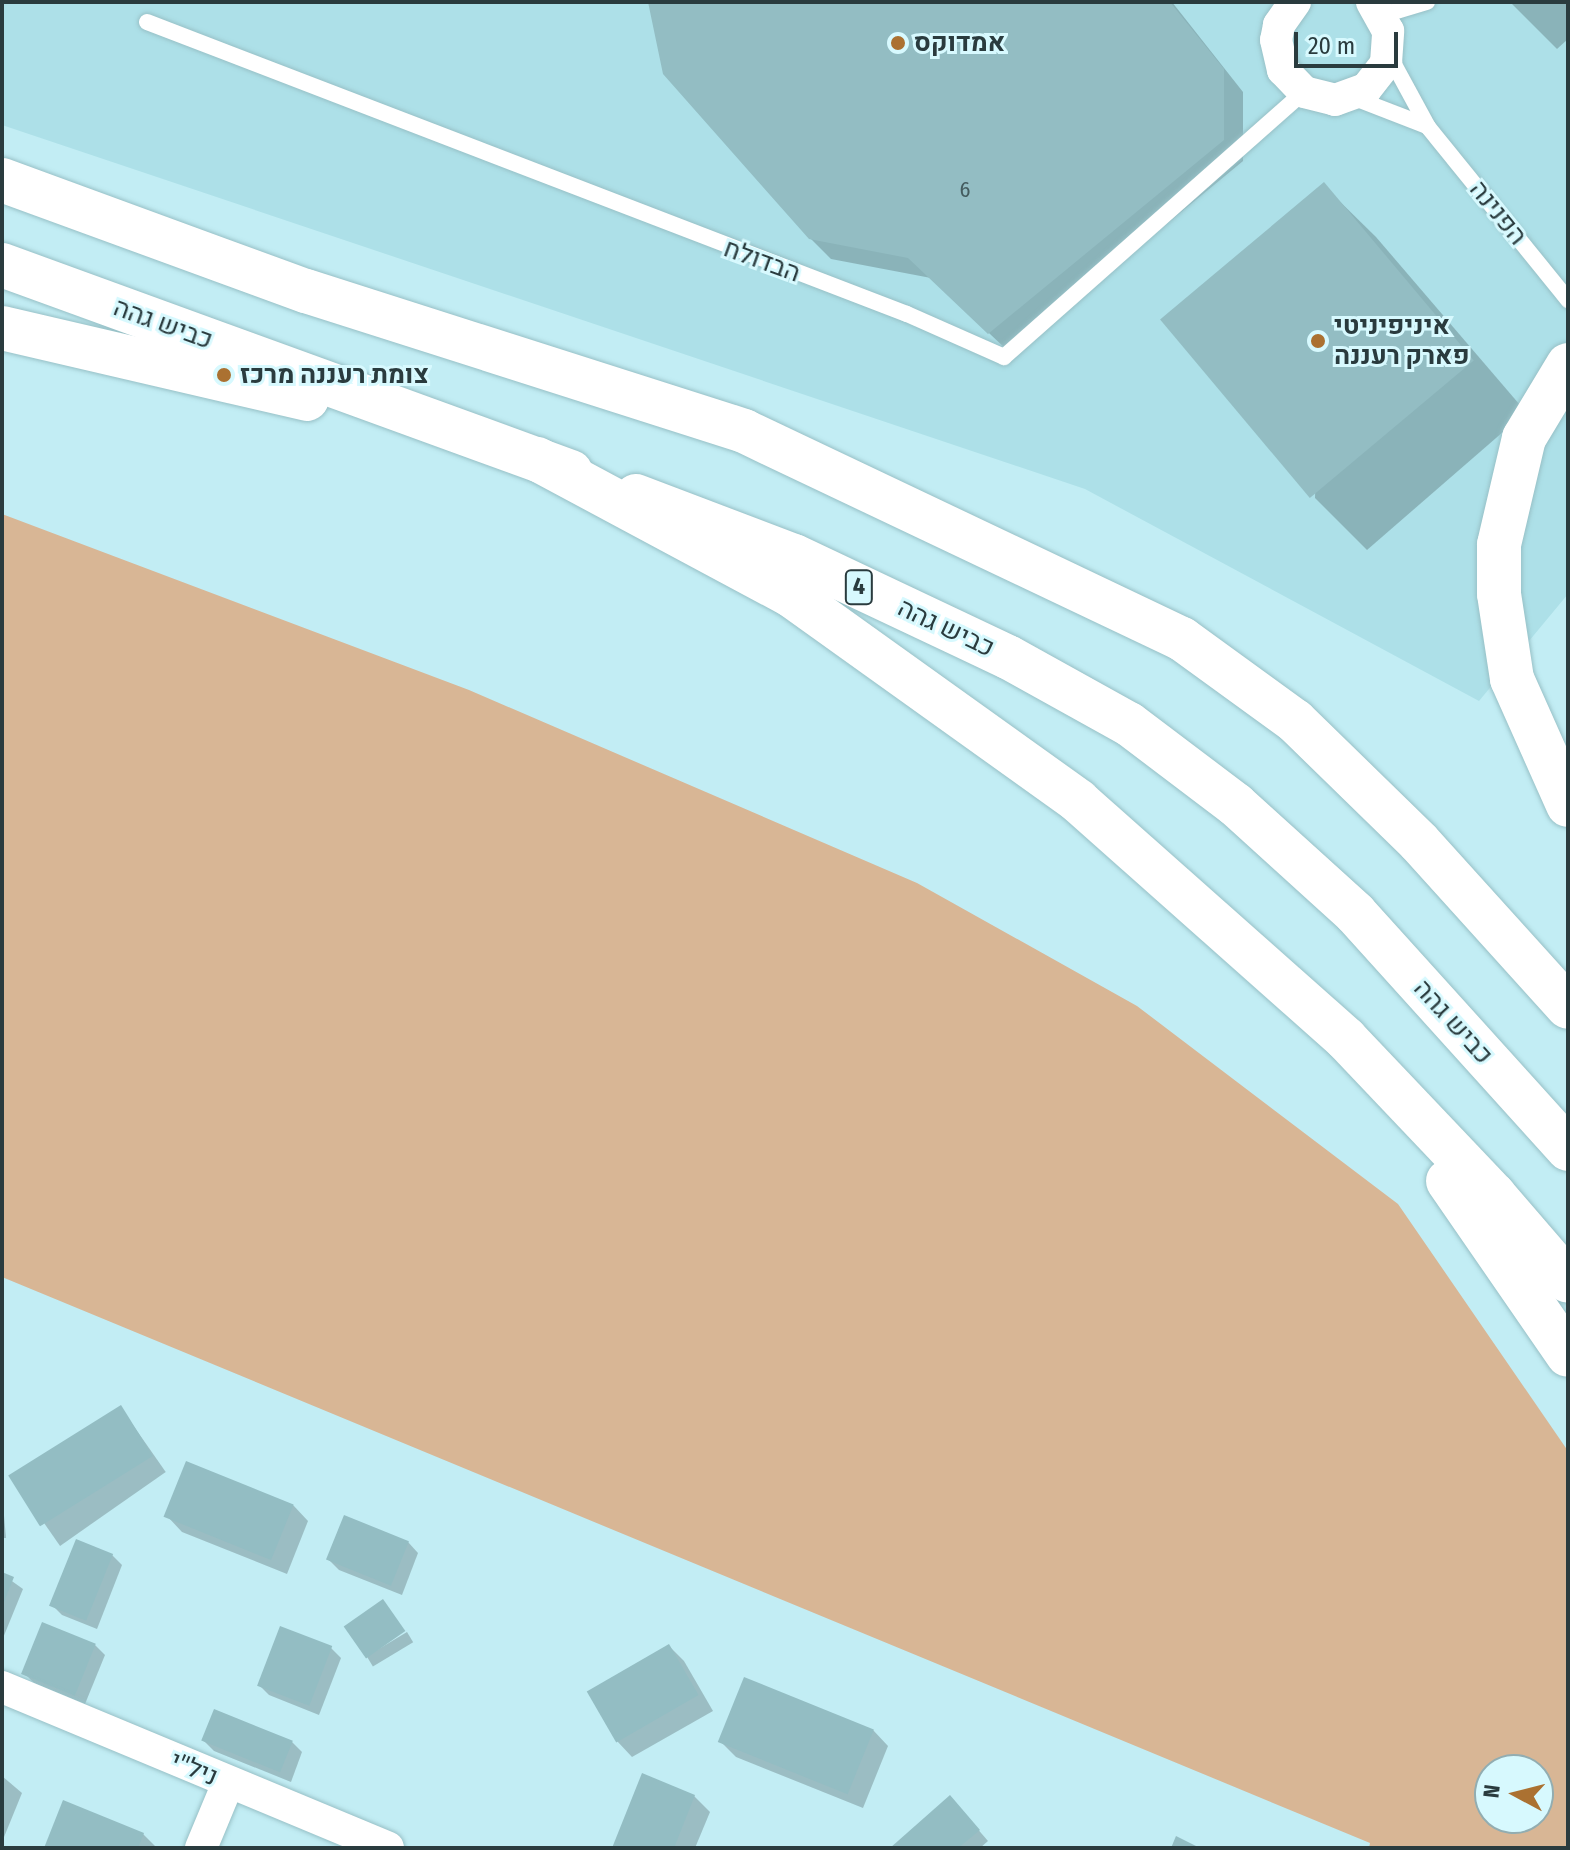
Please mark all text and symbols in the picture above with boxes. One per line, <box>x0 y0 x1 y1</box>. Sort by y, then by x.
scale bar <box>1298 16 1402 66</box>
place label: אמדוקס <box>914 27 1005 59</box>
text: 20 m <box>1308 32 1355 60</box>
marker: אמדוקס <box>889 34 907 52</box>
street label: הפנינה <box>1463 175 1533 251</box>
house number: 6 <box>960 177 970 203</box>
street label: הבדולח <box>719 233 805 289</box>
street label: כביש גהה <box>109 292 217 356</box>
place label: איניפיניטי פארק רעננה <box>1334 310 1470 372</box>
marker: איניפיניטי פארק רעננה <box>1309 332 1327 350</box>
place label: צומת רעננה מרכז <box>240 359 429 391</box>
marker: צומת רעננה מרכז <box>215 366 233 384</box>
road number: 4 <box>843 567 875 607</box>
street label: כביש גהה <box>893 592 999 664</box>
street label: כביש גהה <box>1407 973 1499 1071</box>
street label: ניל"י <box>166 1745 222 1793</box>
north arrow <box>1474 1754 1554 1834</box>
text: N <box>1477 1783 1506 1799</box>

